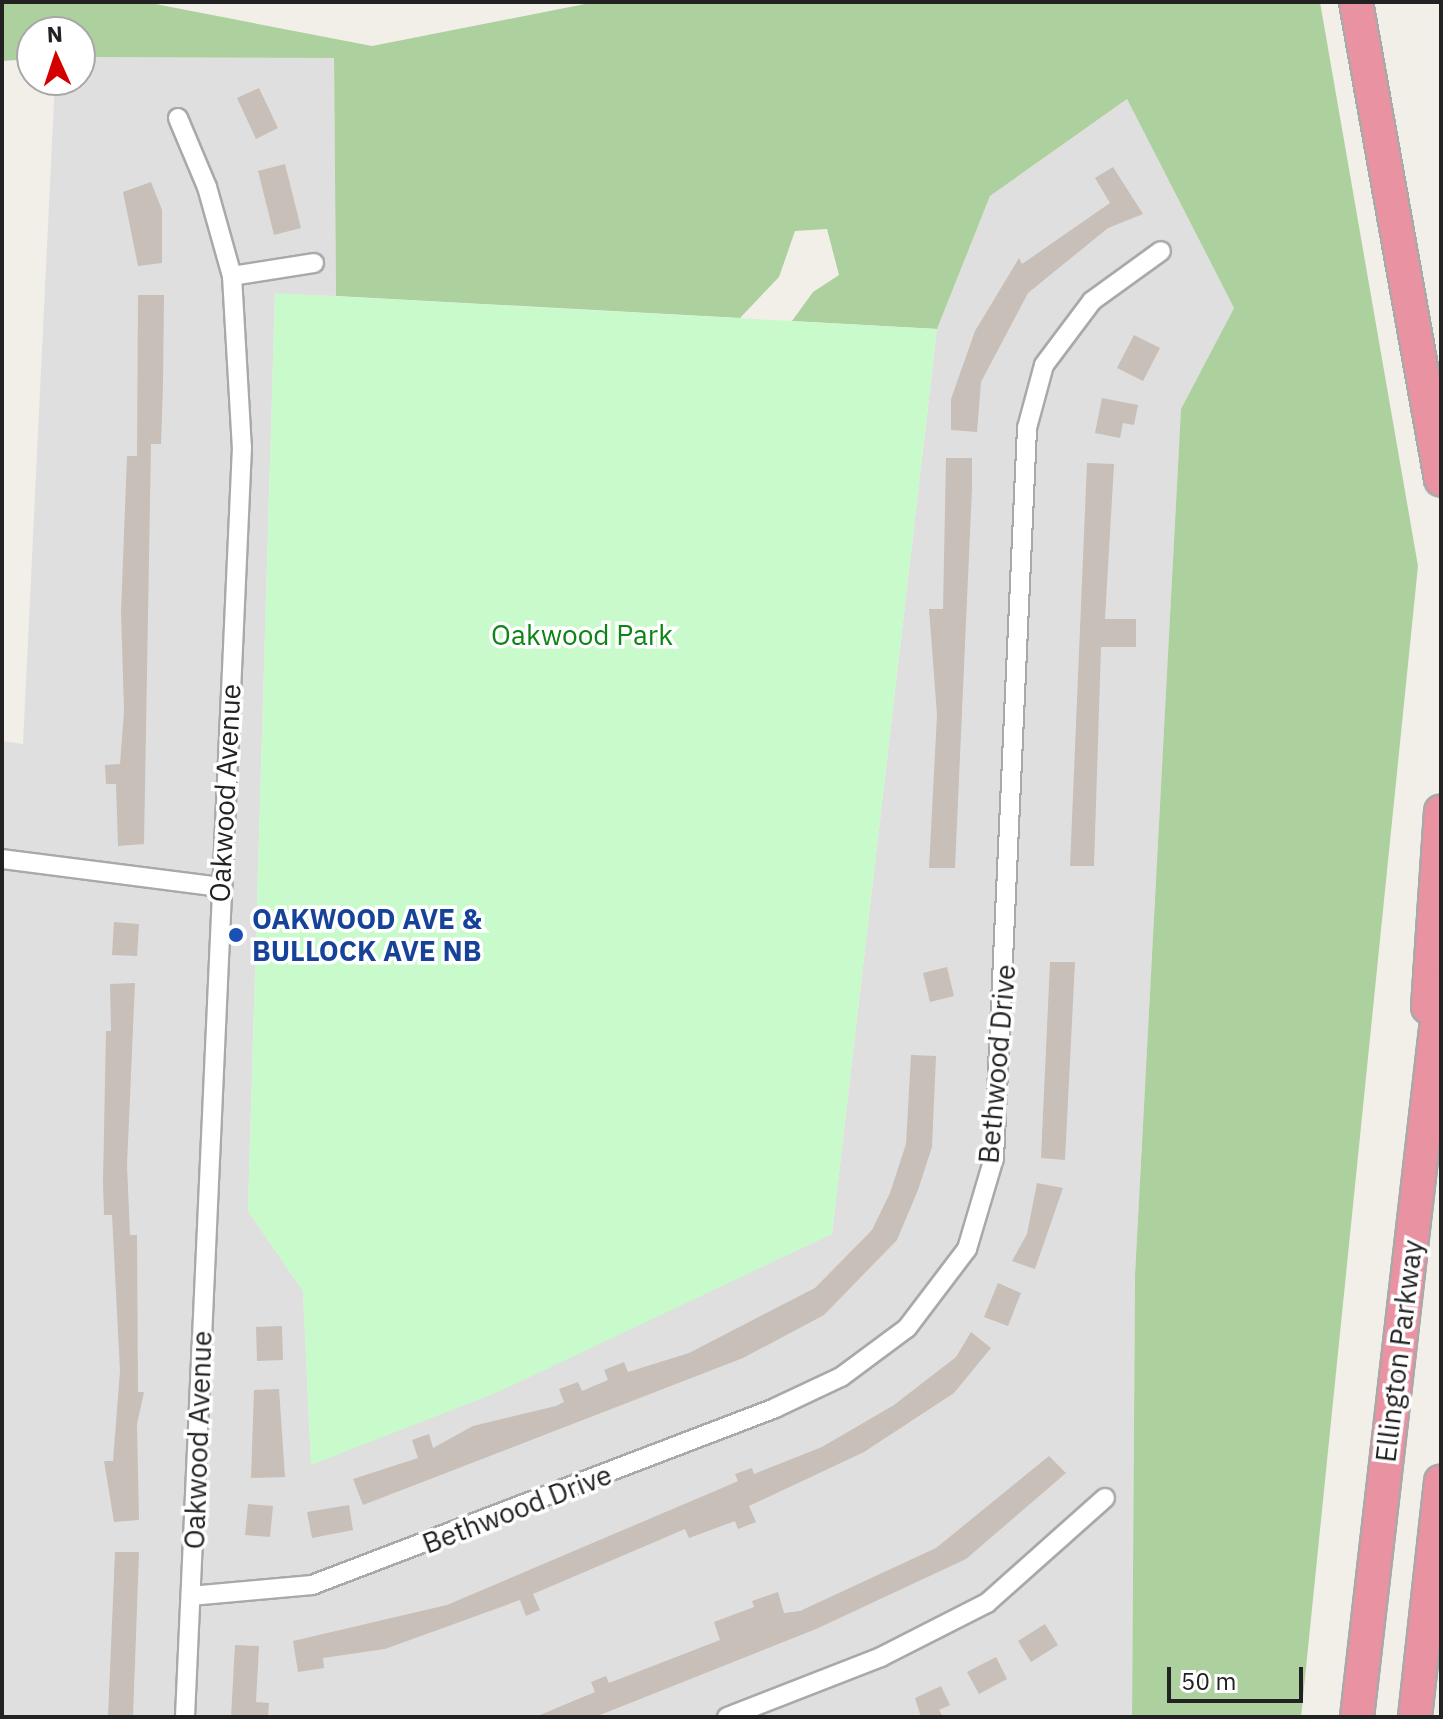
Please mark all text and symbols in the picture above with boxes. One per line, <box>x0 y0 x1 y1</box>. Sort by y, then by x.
north arrow <box>16 16 96 96</box>
text: N <box>46 19 64 48</box>
park label: Oakwood Park <box>491 618 673 652</box>
street label: Oakwood Avenue <box>203 683 247 903</box>
place label: OAKWOOD AVE & BULLOCK AVE NB <box>252 902 482 968</box>
marker: OAKWOOD AVE & BULLOCK AVE NB <box>227 926 245 944</box>
street label: Bethwood Drive <box>972 963 1022 1165</box>
street label: Ellington Parkway <box>1369 1238 1429 1464</box>
street label: Oakwood Avenue <box>177 1330 219 1550</box>
street label: Bethwood Drive <box>418 1458 616 1560</box>
scale bar <box>1171 1651 1307 1701</box>
text: 50 m <box>1181 1665 1236 1697</box>

